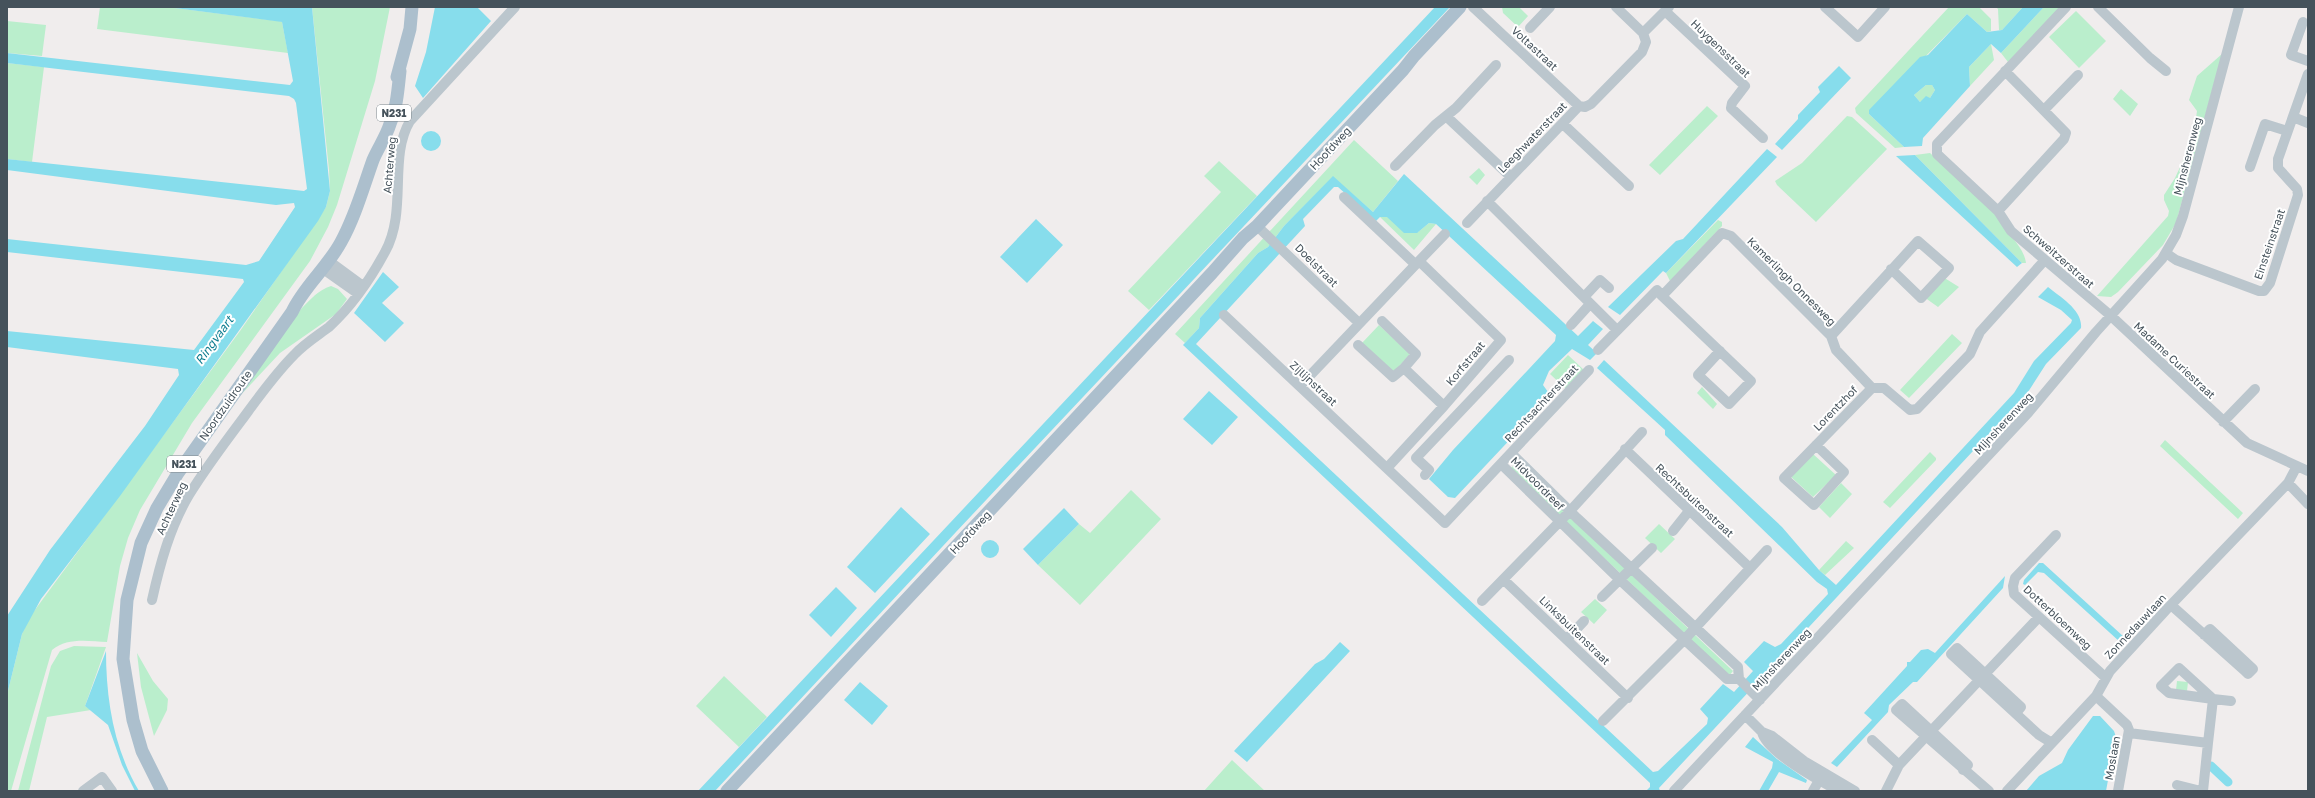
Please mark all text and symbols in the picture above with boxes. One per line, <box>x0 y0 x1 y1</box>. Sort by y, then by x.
street label: Huygensstraat <box>1688 16 1754 80</box>
street label: Voltastraat <box>1509 23 1561 73</box>
street label: Leeghwaterstraat <box>1495 99 1569 175</box>
road number: N231 <box>377 105 411 121</box>
street label: Mijnsherenweg <box>2170 116 2204 196</box>
street label: Hoofdweg <box>1307 124 1353 172</box>
street label: Achterweg <box>380 136 398 194</box>
street label: Einsteinstraat <box>2251 207 2287 281</box>
street label: Schweitzerstraat <box>2021 222 2097 290</box>
street label: Kamerlingh Onnesweg <box>1745 234 1839 328</box>
street label: Doelstraat <box>1293 241 1341 289</box>
water label: Ringvaart <box>192 312 237 367</box>
street label: Madame Curiestraat <box>2132 319 2218 401</box>
street label: Korfstraat <box>1443 338 1487 388</box>
street label: Zijlijnstraat <box>1288 358 1340 408</box>
street label: Rechtsachterstraat <box>1502 361 1580 445</box>
street label: Noordzuidroute <box>196 367 254 443</box>
street label: Lorentzhof <box>1810 383 1860 433</box>
street label: Mijnsherenweg <box>1971 389 2035 457</box>
street label: Midvoordreef <box>1509 454 1567 512</box>
road number: N231 <box>167 456 201 472</box>
street label: Rechtsbuitenstraat <box>1653 461 1737 539</box>
street label: Achterweg <box>153 479 189 537</box>
street label: Hoofdweg <box>947 508 993 556</box>
street label: Dotterbloemweg <box>2021 582 2095 652</box>
street label: Zonnedauwlaan <box>2102 591 2168 661</box>
street label: Linksbuitenstraat <box>1537 593 1613 667</box>
street label: Mijnsherenweg <box>1749 625 1813 693</box>
street label: Moslaan <box>2102 735 2122 781</box>

